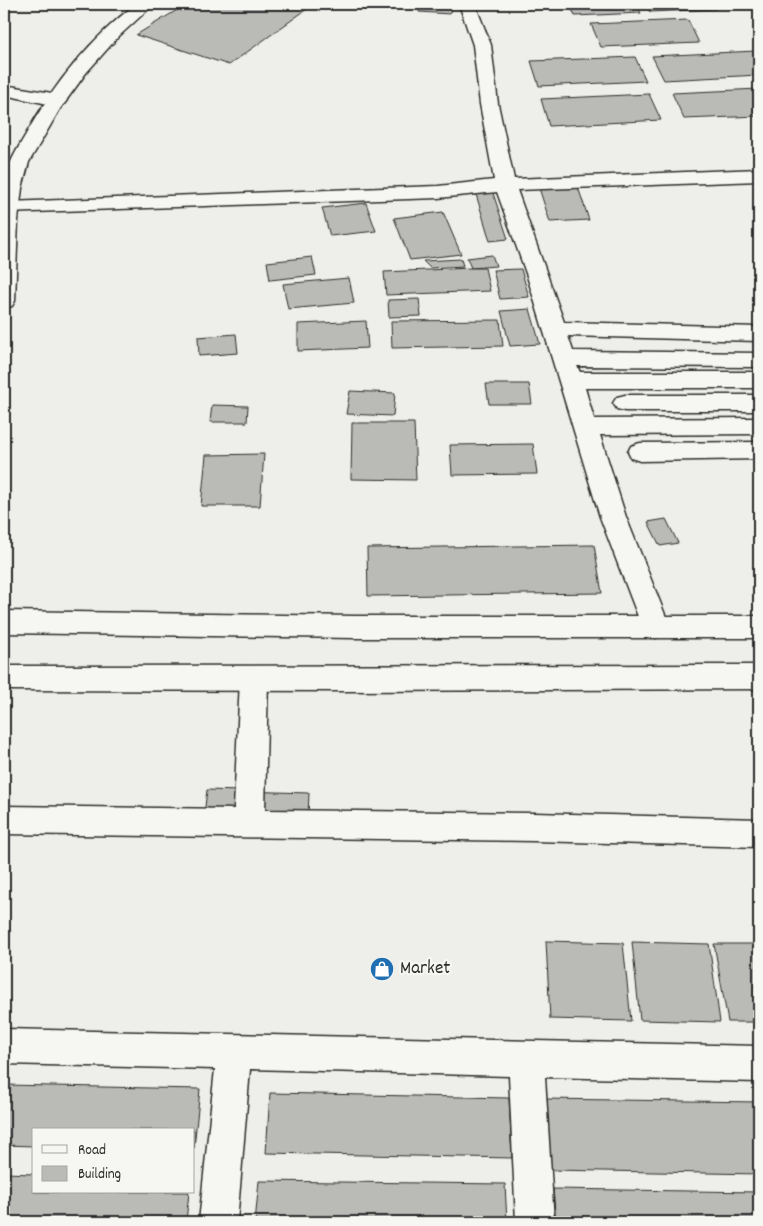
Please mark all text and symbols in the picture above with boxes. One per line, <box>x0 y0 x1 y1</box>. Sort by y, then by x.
shop icon: Market <box>369 956 395 982</box>
place label: Market <box>400 956 450 983</box>
legend <box>32 1128 195 1194</box>
text: Road <box>78 1140 106 1162</box>
text: Building <box>78 1164 121 1186</box>

